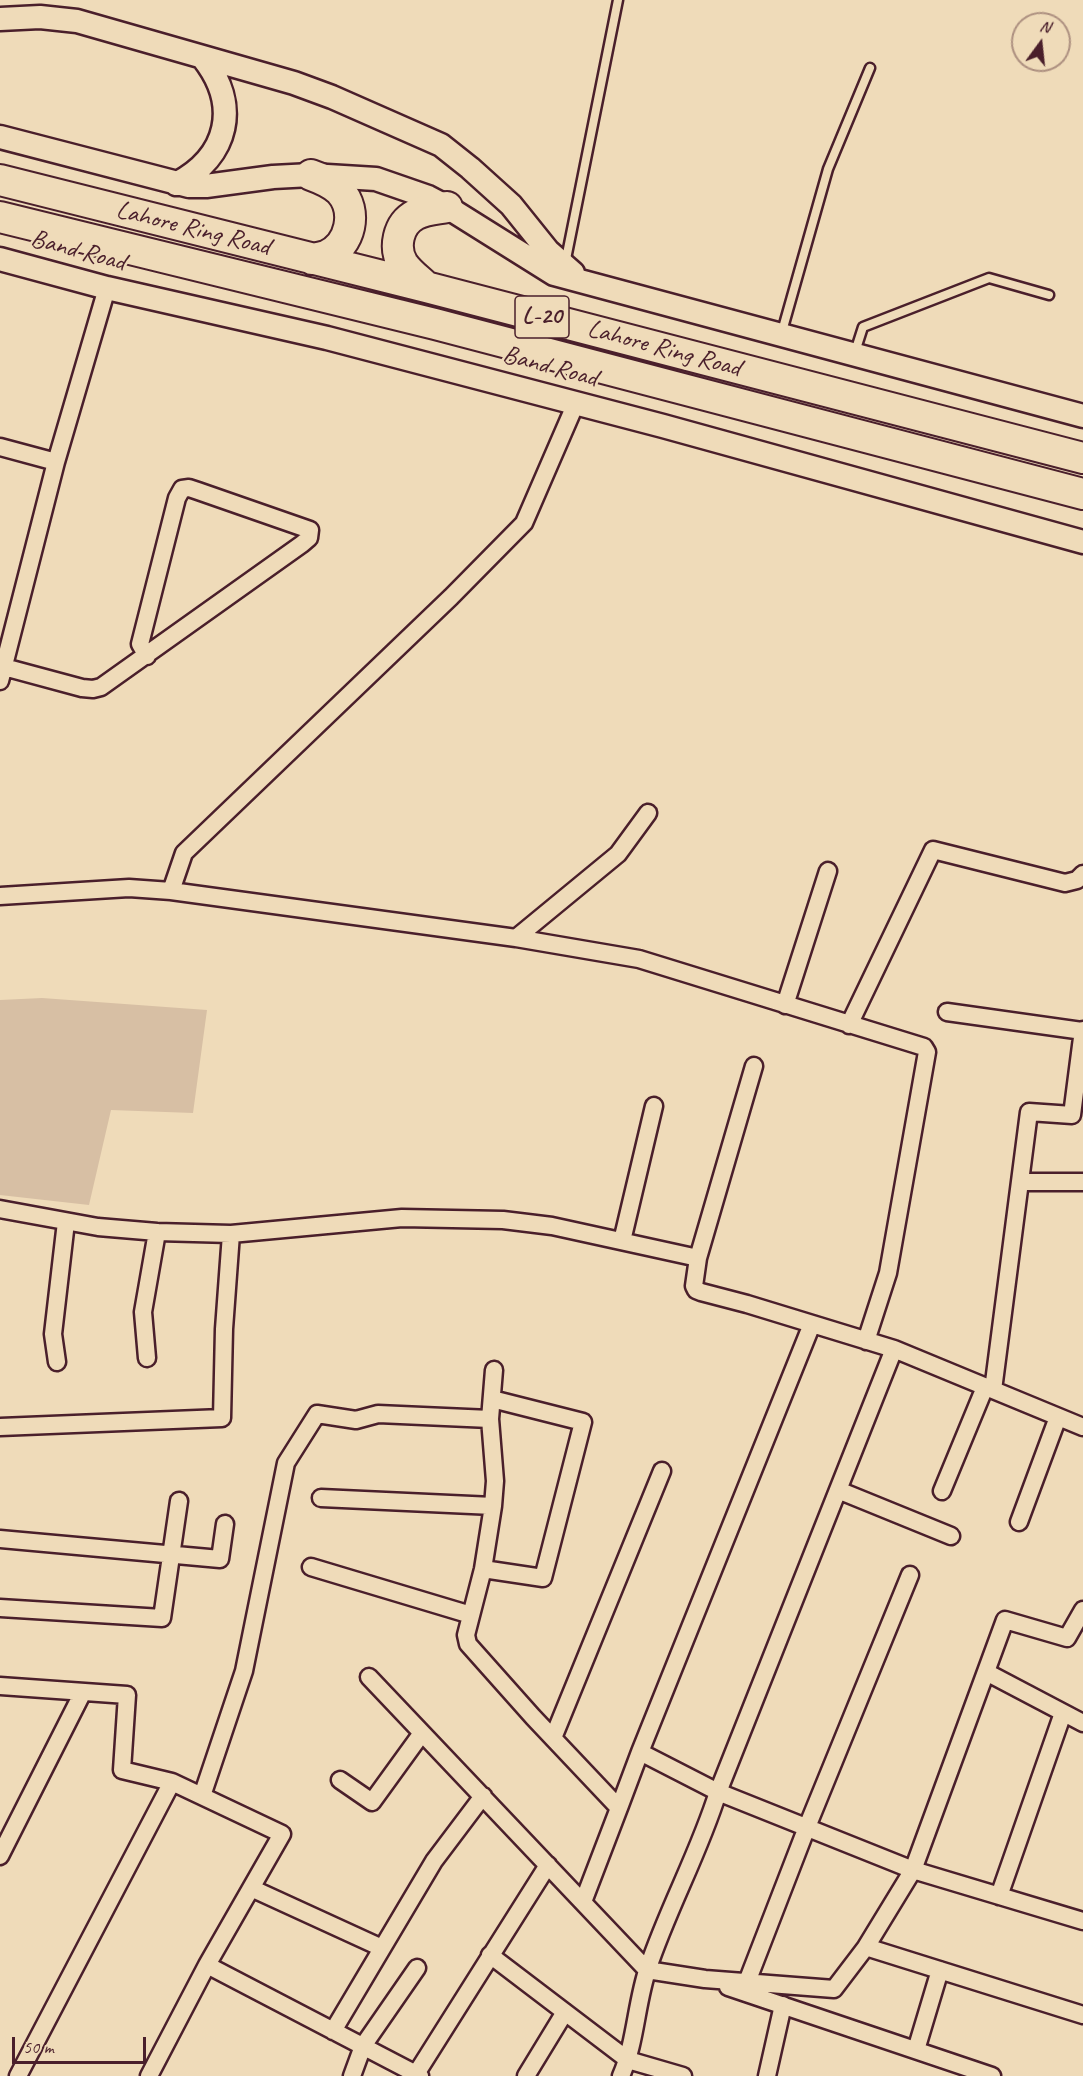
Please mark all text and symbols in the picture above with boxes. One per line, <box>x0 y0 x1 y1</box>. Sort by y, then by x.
north arrow <box>1011 12 1071 72</box>
text: N <box>1038 16 1053 37</box>
street label: Lahore Ring Road <box>113 195 273 263</box>
street label: Band Road <box>27 223 129 279</box>
road number: L-20 <box>515 296 569 338</box>
street label: Lahore Ring Road <box>584 314 744 384</box>
street label: Band Road <box>499 339 601 395</box>
scale bar <box>15 2025 148 2063</box>
text: 50 m <box>23 2036 54 2058</box>

